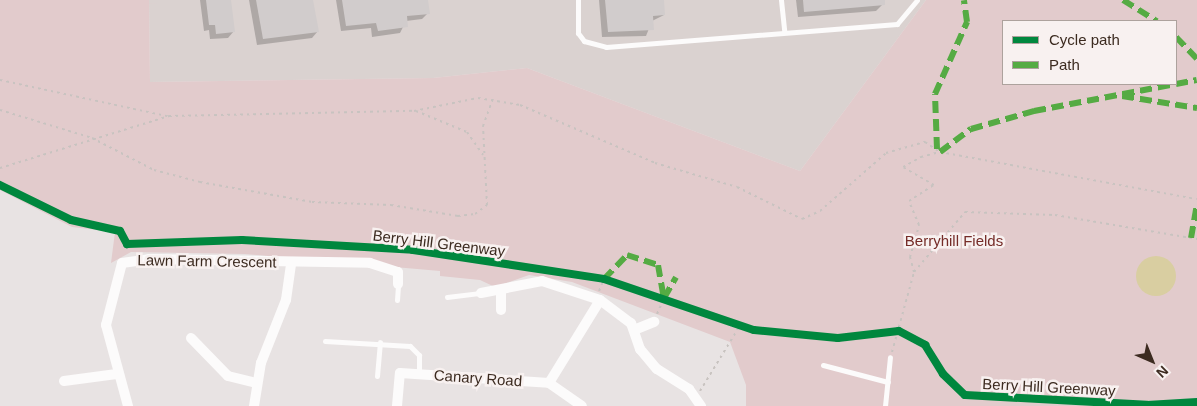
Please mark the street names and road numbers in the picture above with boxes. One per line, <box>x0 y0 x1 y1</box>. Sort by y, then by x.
street label: Berry Hill Greenway <box>372 226 506 260</box>
street label: Lawn Farm Crescent <box>137 251 277 271</box>
street label: Canary Road <box>433 366 523 390</box>
street label: Berry Hill Greenway <box>982 375 1116 399</box>

